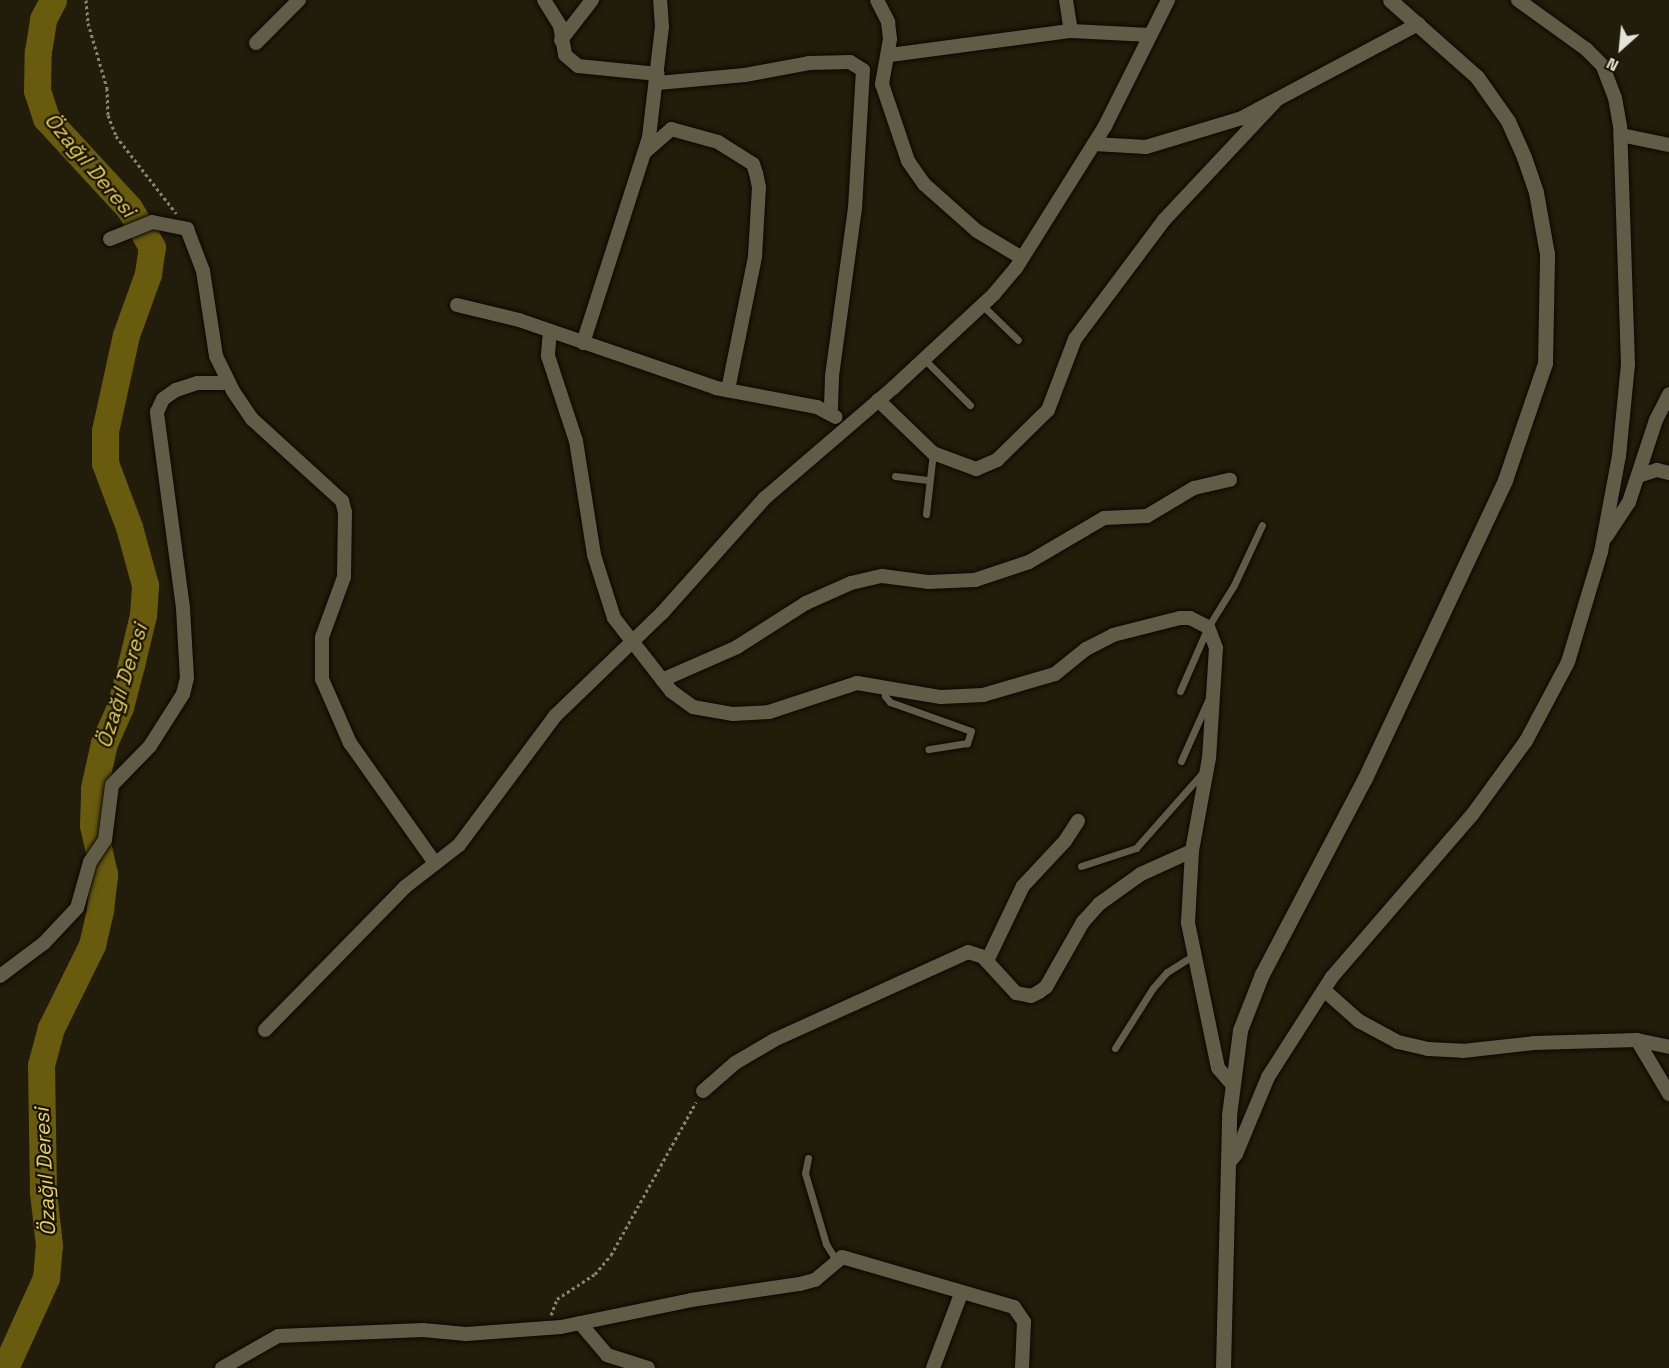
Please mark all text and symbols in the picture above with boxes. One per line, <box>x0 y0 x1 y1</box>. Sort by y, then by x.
north arrow <box>1591 18 1651 78</box>
text: N <box>1603 53 1622 76</box>
water label: Özağıl Deresi <box>39 108 141 222</box>
water label: Özağıl Deresi <box>91 621 153 751</box>
water label: Özağıl Deresi <box>29 1107 61 1237</box>

